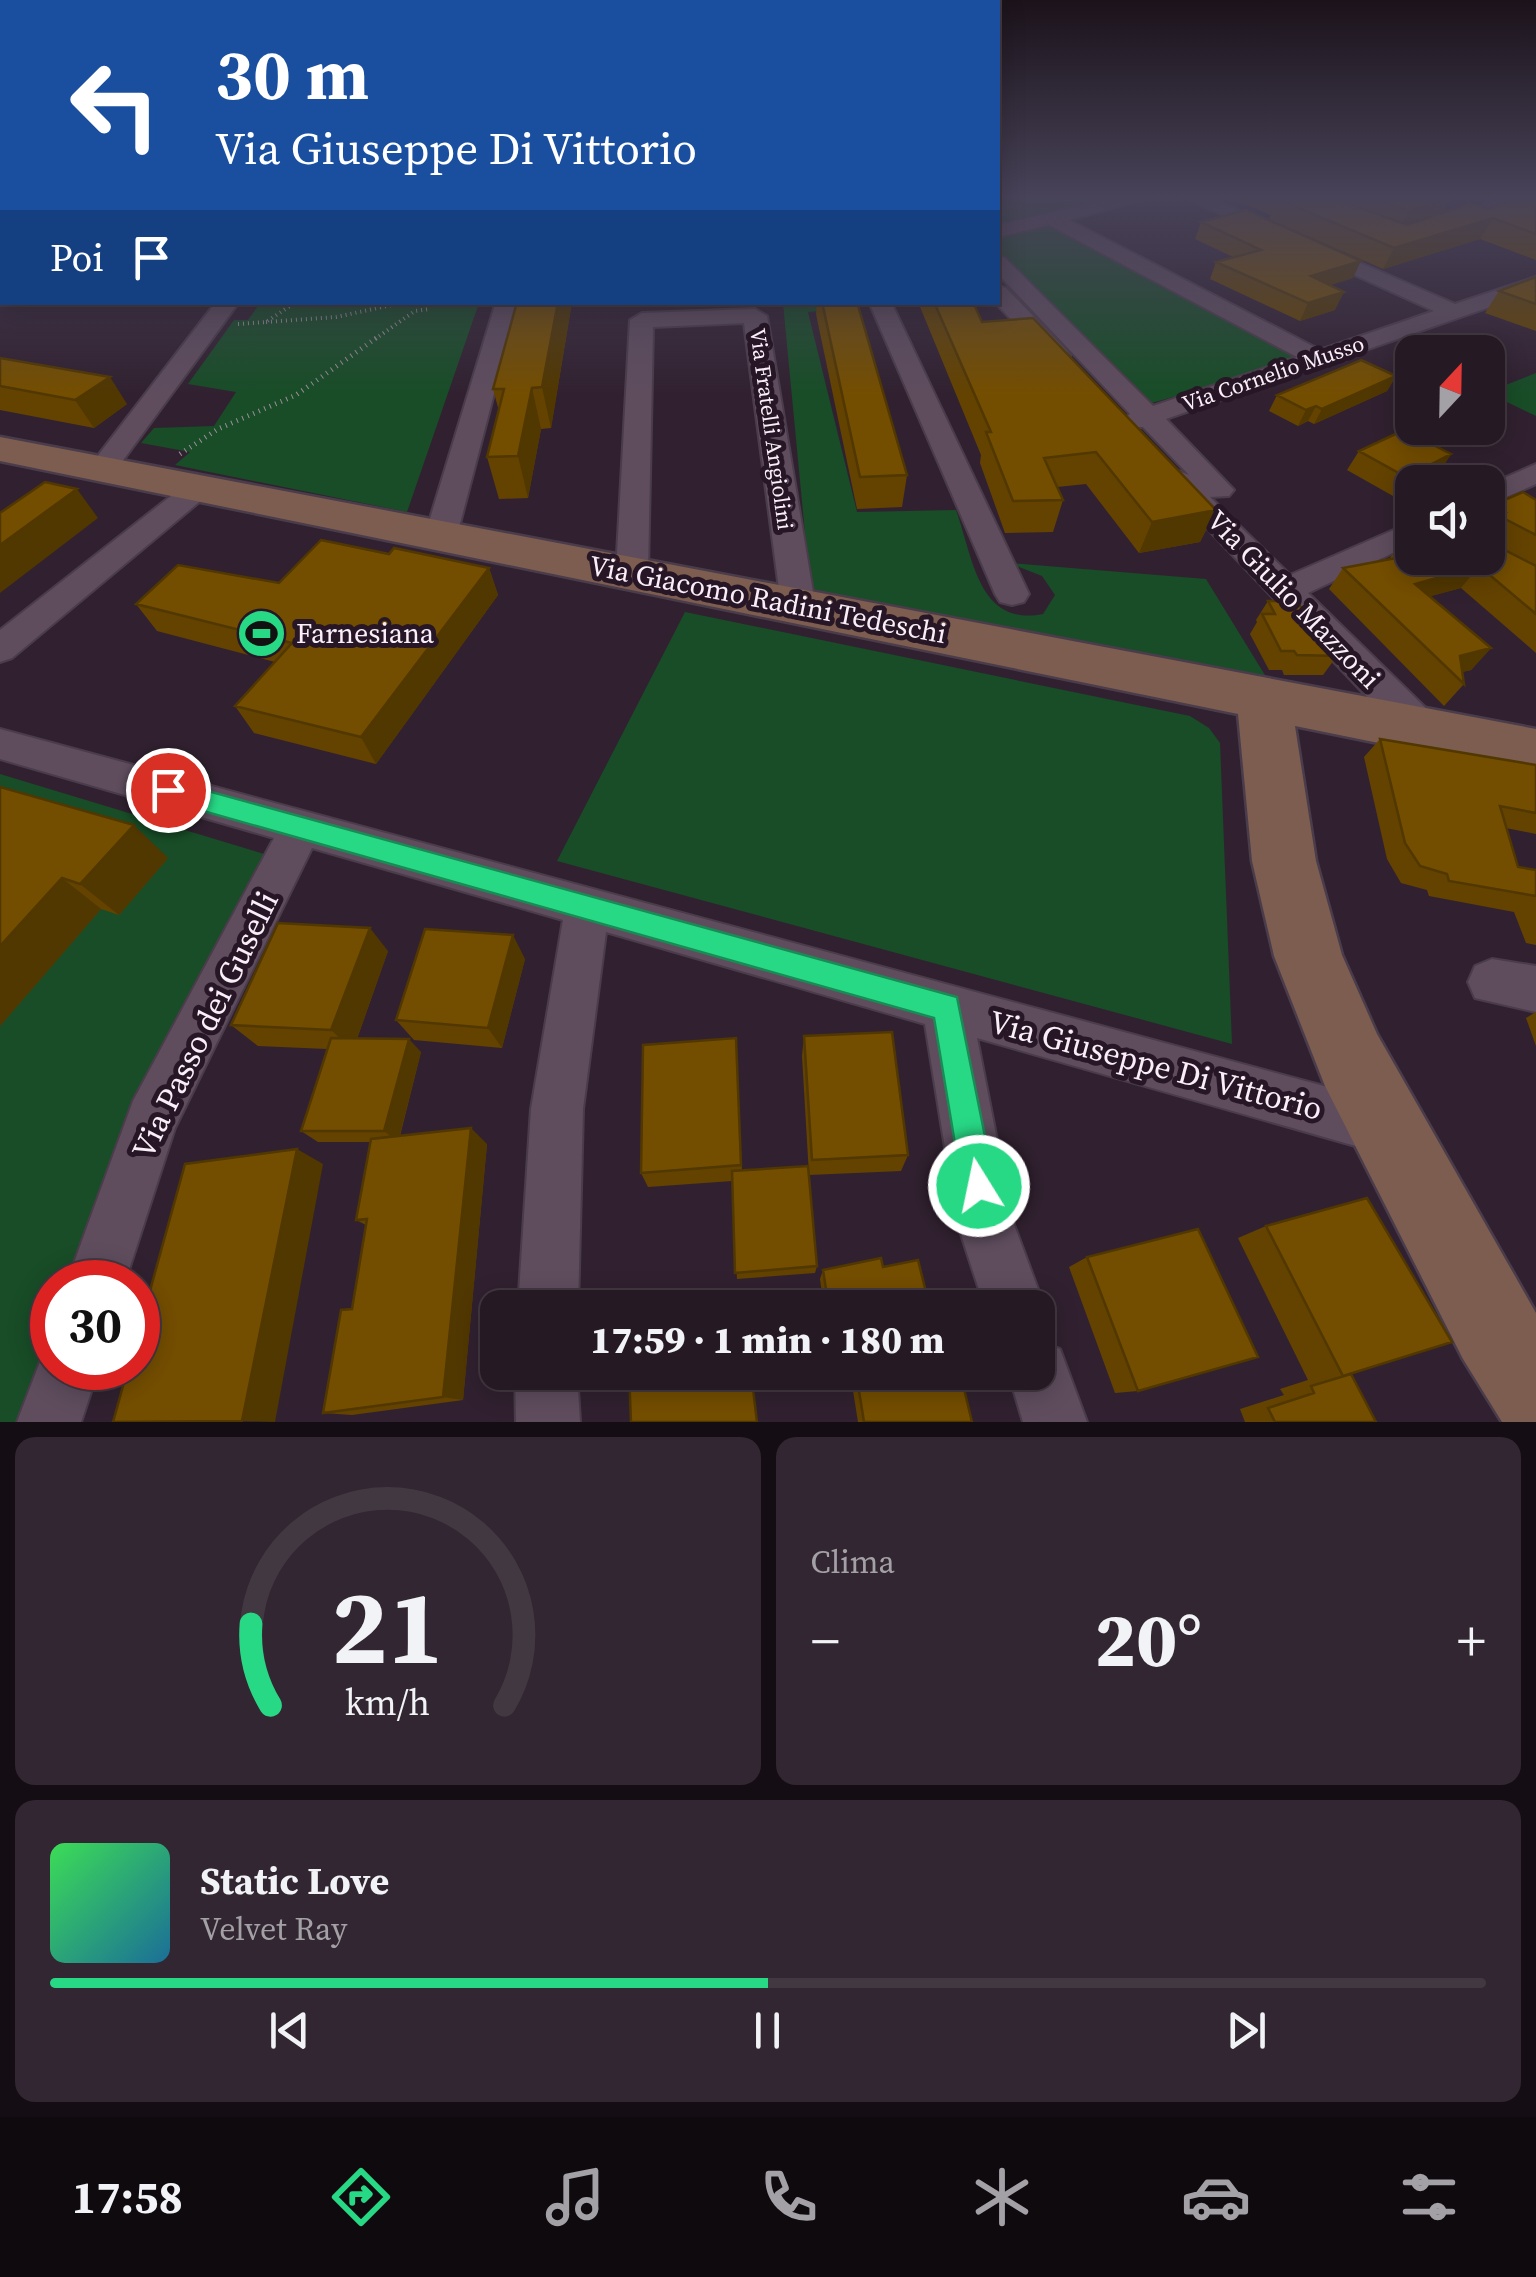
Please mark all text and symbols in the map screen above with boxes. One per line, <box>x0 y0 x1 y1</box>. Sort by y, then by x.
text: 30 m <box>215 26 369 122</box>
icon: left <box>50 40 180 170</box>
text: Via Giuseppe Di Vittorio <box>215 117 697 179</box>
icon: arrive <box>124 230 179 285</box>
text: Poi <box>50 232 104 284</box>
street label: Via Fratelli Angiolini <box>743 326 801 532</box>
street label: Via Cornelio Musso <box>1178 328 1368 418</box>
north arrow <box>1395 335 1505 445</box>
map controls <box>1395 335 1505 575</box>
button: sound <box>1395 465 1505 575</box>
street label: Via Giulio Mazzoni <box>1199 501 1389 697</box>
street label: Via Giacomo Radini Tedeschi <box>586 546 950 652</box>
sports icon: Farnesiana <box>235 607 287 659</box>
place label: Farnesiana <box>296 614 435 652</box>
pin <box>126 748 211 833</box>
icon: arrive <box>141 763 196 818</box>
street label: Via Passo dei Guselli <box>121 884 289 1166</box>
street label: Via Giuseppe Di Vittorio <box>985 999 1327 1131</box>
position arrow <box>927 1134 1031 1238</box>
speed limit sign: 30 <box>30 1260 160 1390</box>
text: 17:59 · 1 min · 180 m <box>590 1314 945 1366</box>
text: Clima <box>811 1540 895 1584</box>
text: 21 <box>331 1555 444 1698</box>
text: 20° <box>1095 1588 1202 1691</box>
text: − <box>811 1603 840 1678</box>
text: + <box>1457 1603 1486 1678</box>
text: km/h <box>345 1678 430 1727</box>
text: Static Love <box>200 1855 389 1907</box>
text: Velvet Ray <box>200 1907 347 1951</box>
icon: previous <box>262 2003 317 2058</box>
icon: pause <box>740 2003 795 2058</box>
icon: next <box>1219 2003 1274 2058</box>
icon: directions <box>326 2162 396 2232</box>
icon: music <box>540 2162 610 2232</box>
icon: phone <box>754 2162 824 2232</box>
icon: climate <box>967 2162 1037 2232</box>
icon: car <box>1181 2162 1251 2232</box>
icon: filters <box>1394 2162 1464 2232</box>
text: 17:58 <box>72 2166 183 2228</box>

